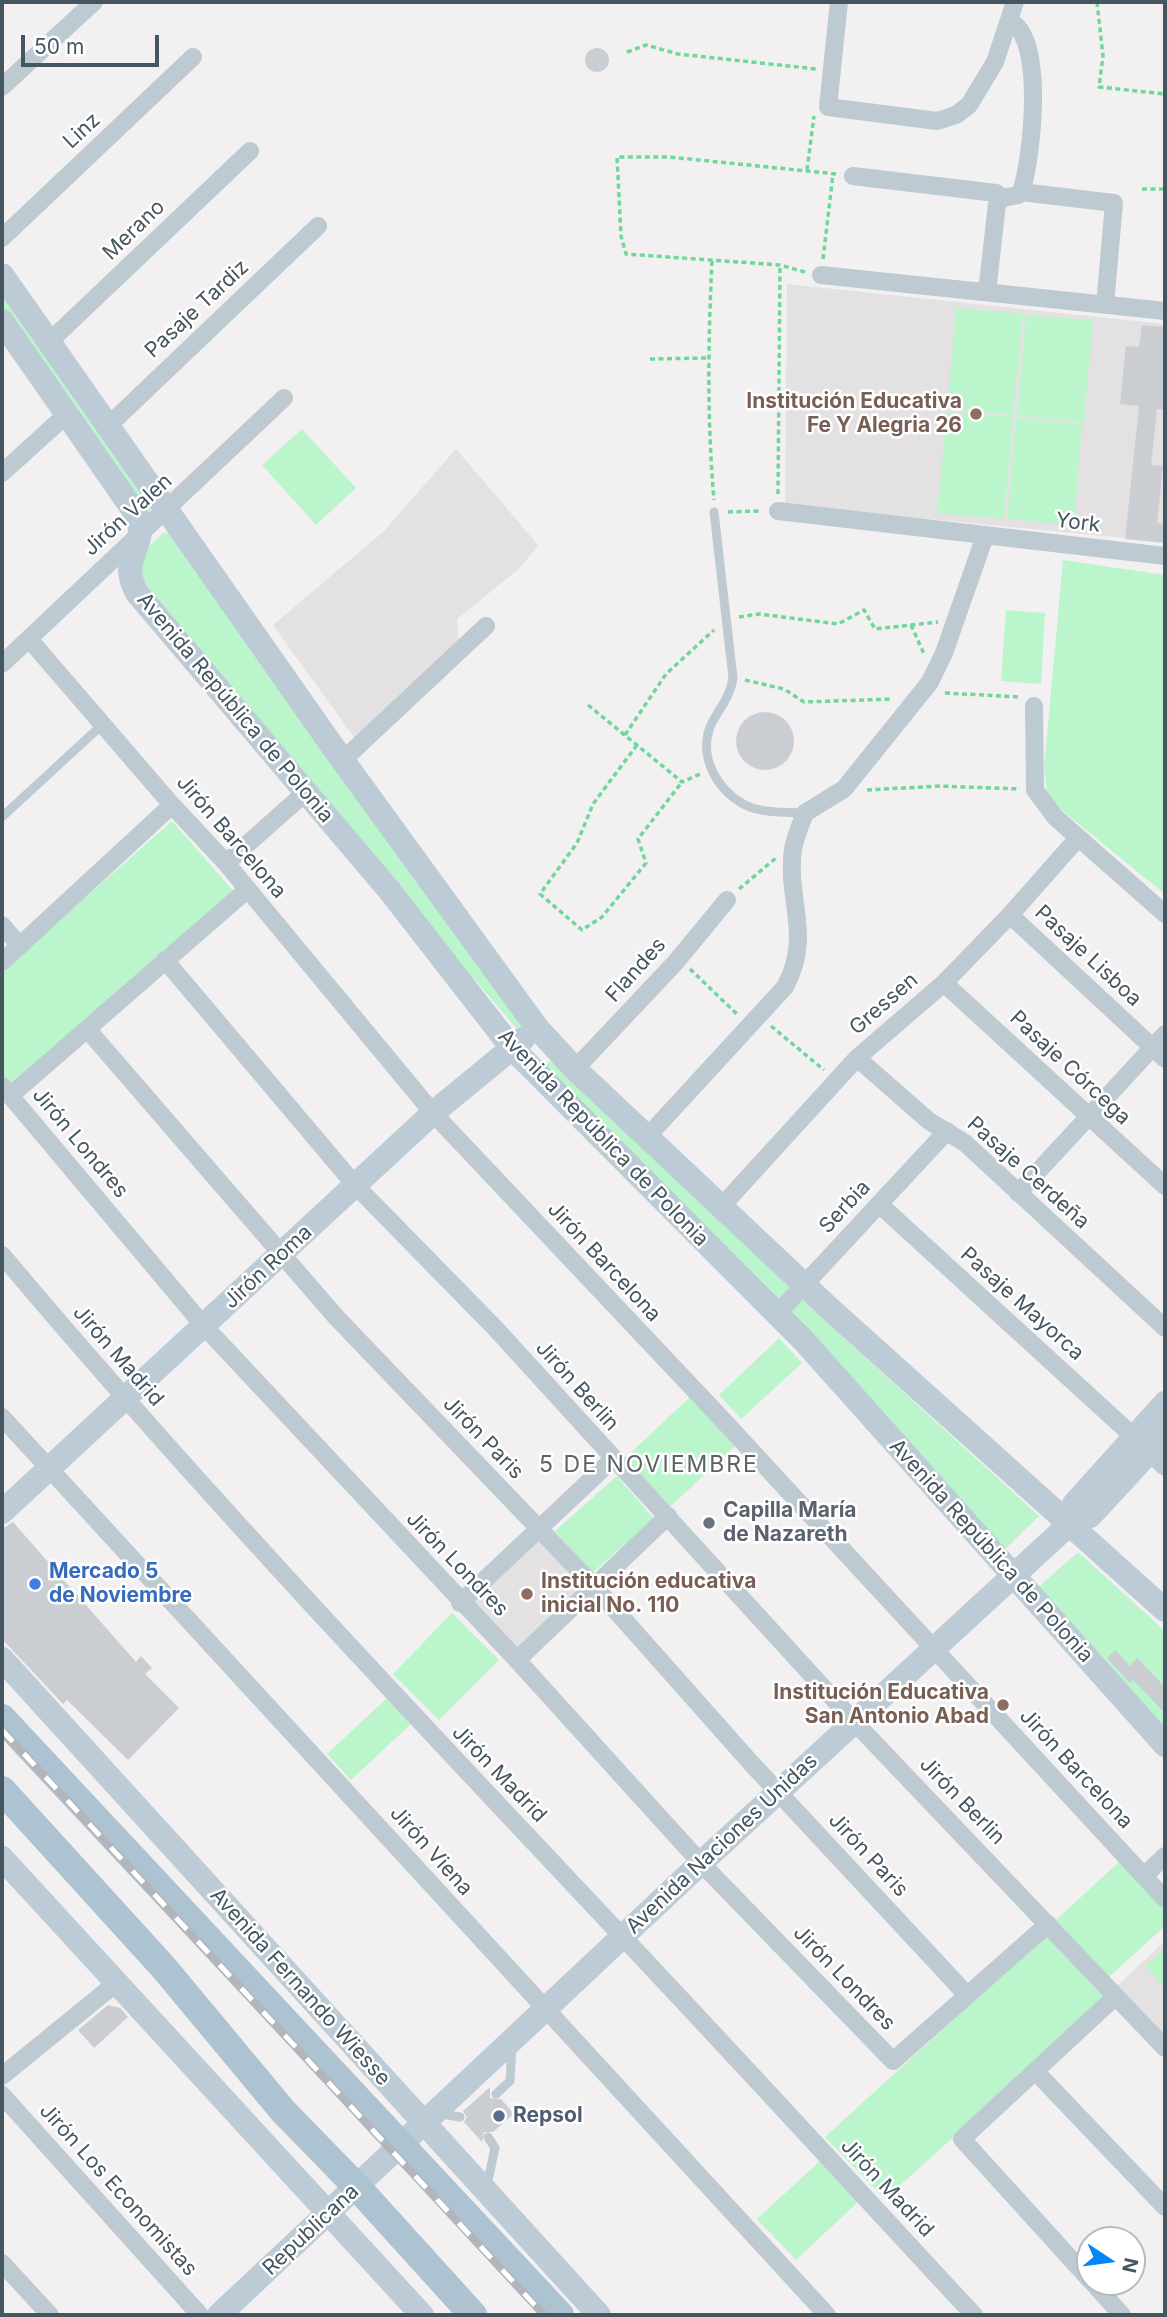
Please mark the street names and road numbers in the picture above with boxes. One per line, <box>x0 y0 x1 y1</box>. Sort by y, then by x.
street label: Linz <box>58 108 106 154</box>
street label: Merano <box>98 195 170 265</box>
street label: Pasaje Tardiz <box>140 255 254 363</box>
street label: Jirón Valen <box>79 469 177 561</box>
street label: York <box>1054 508 1102 538</box>
street label: Avenida República de Polonia <box>131 588 339 828</box>
street label: Jirón Barcelona <box>171 770 291 904</box>
street label: Pasaje Lisboa <box>1029 900 1147 1012</box>
street label: Flandes <box>601 933 671 1007</box>
street label: Gressen <box>845 967 923 1041</box>
street label: Pasaje Córcega <box>1004 1006 1136 1130</box>
street label: Avenida República de Polonia <box>492 1024 714 1252</box>
street label: Jirón Londres <box>27 1083 133 1203</box>
street label: Pasaje Cerdeña <box>962 1112 1094 1234</box>
street label: Serbia <box>814 1175 876 1239</box>
street label: Jirón Barcelona <box>542 1197 666 1327</box>
street label: Jirón Roma <box>219 1220 317 1314</box>
street label: Pasaje Mayorca <box>955 1242 1089 1366</box>
street label: Jirón Madrid <box>67 1300 169 1412</box>
street label: Jirón Berlin <box>530 1336 624 1436</box>
street label: Jirón Paris <box>437 1391 529 1485</box>
street label: Avenida República de Polonia <box>884 1434 1098 1668</box>
street label: Jirón Londres <box>401 1506 513 1622</box>
street label: Jirón Barcelona <box>1014 1704 1138 1834</box>
street label: Jirón Madrid <box>446 1720 552 1828</box>
street label: Avenida Naciones Unidas <box>621 1749 823 1939</box>
street label: Jirón Berlin <box>914 1752 1010 1850</box>
street label: Jirón Viena <box>384 1801 478 1901</box>
street label: Jirón Paris <box>823 1808 913 1902</box>
street label: Avenida Fernando Wiesse <box>205 1883 395 2091</box>
street label: Jirón Londres <box>788 1920 900 2036</box>
street label: Jirón Los Economistas <box>34 2098 202 2282</box>
street label: Jirón Madrid <box>835 2134 939 2242</box>
street label: Republicana <box>258 2179 364 2281</box>

